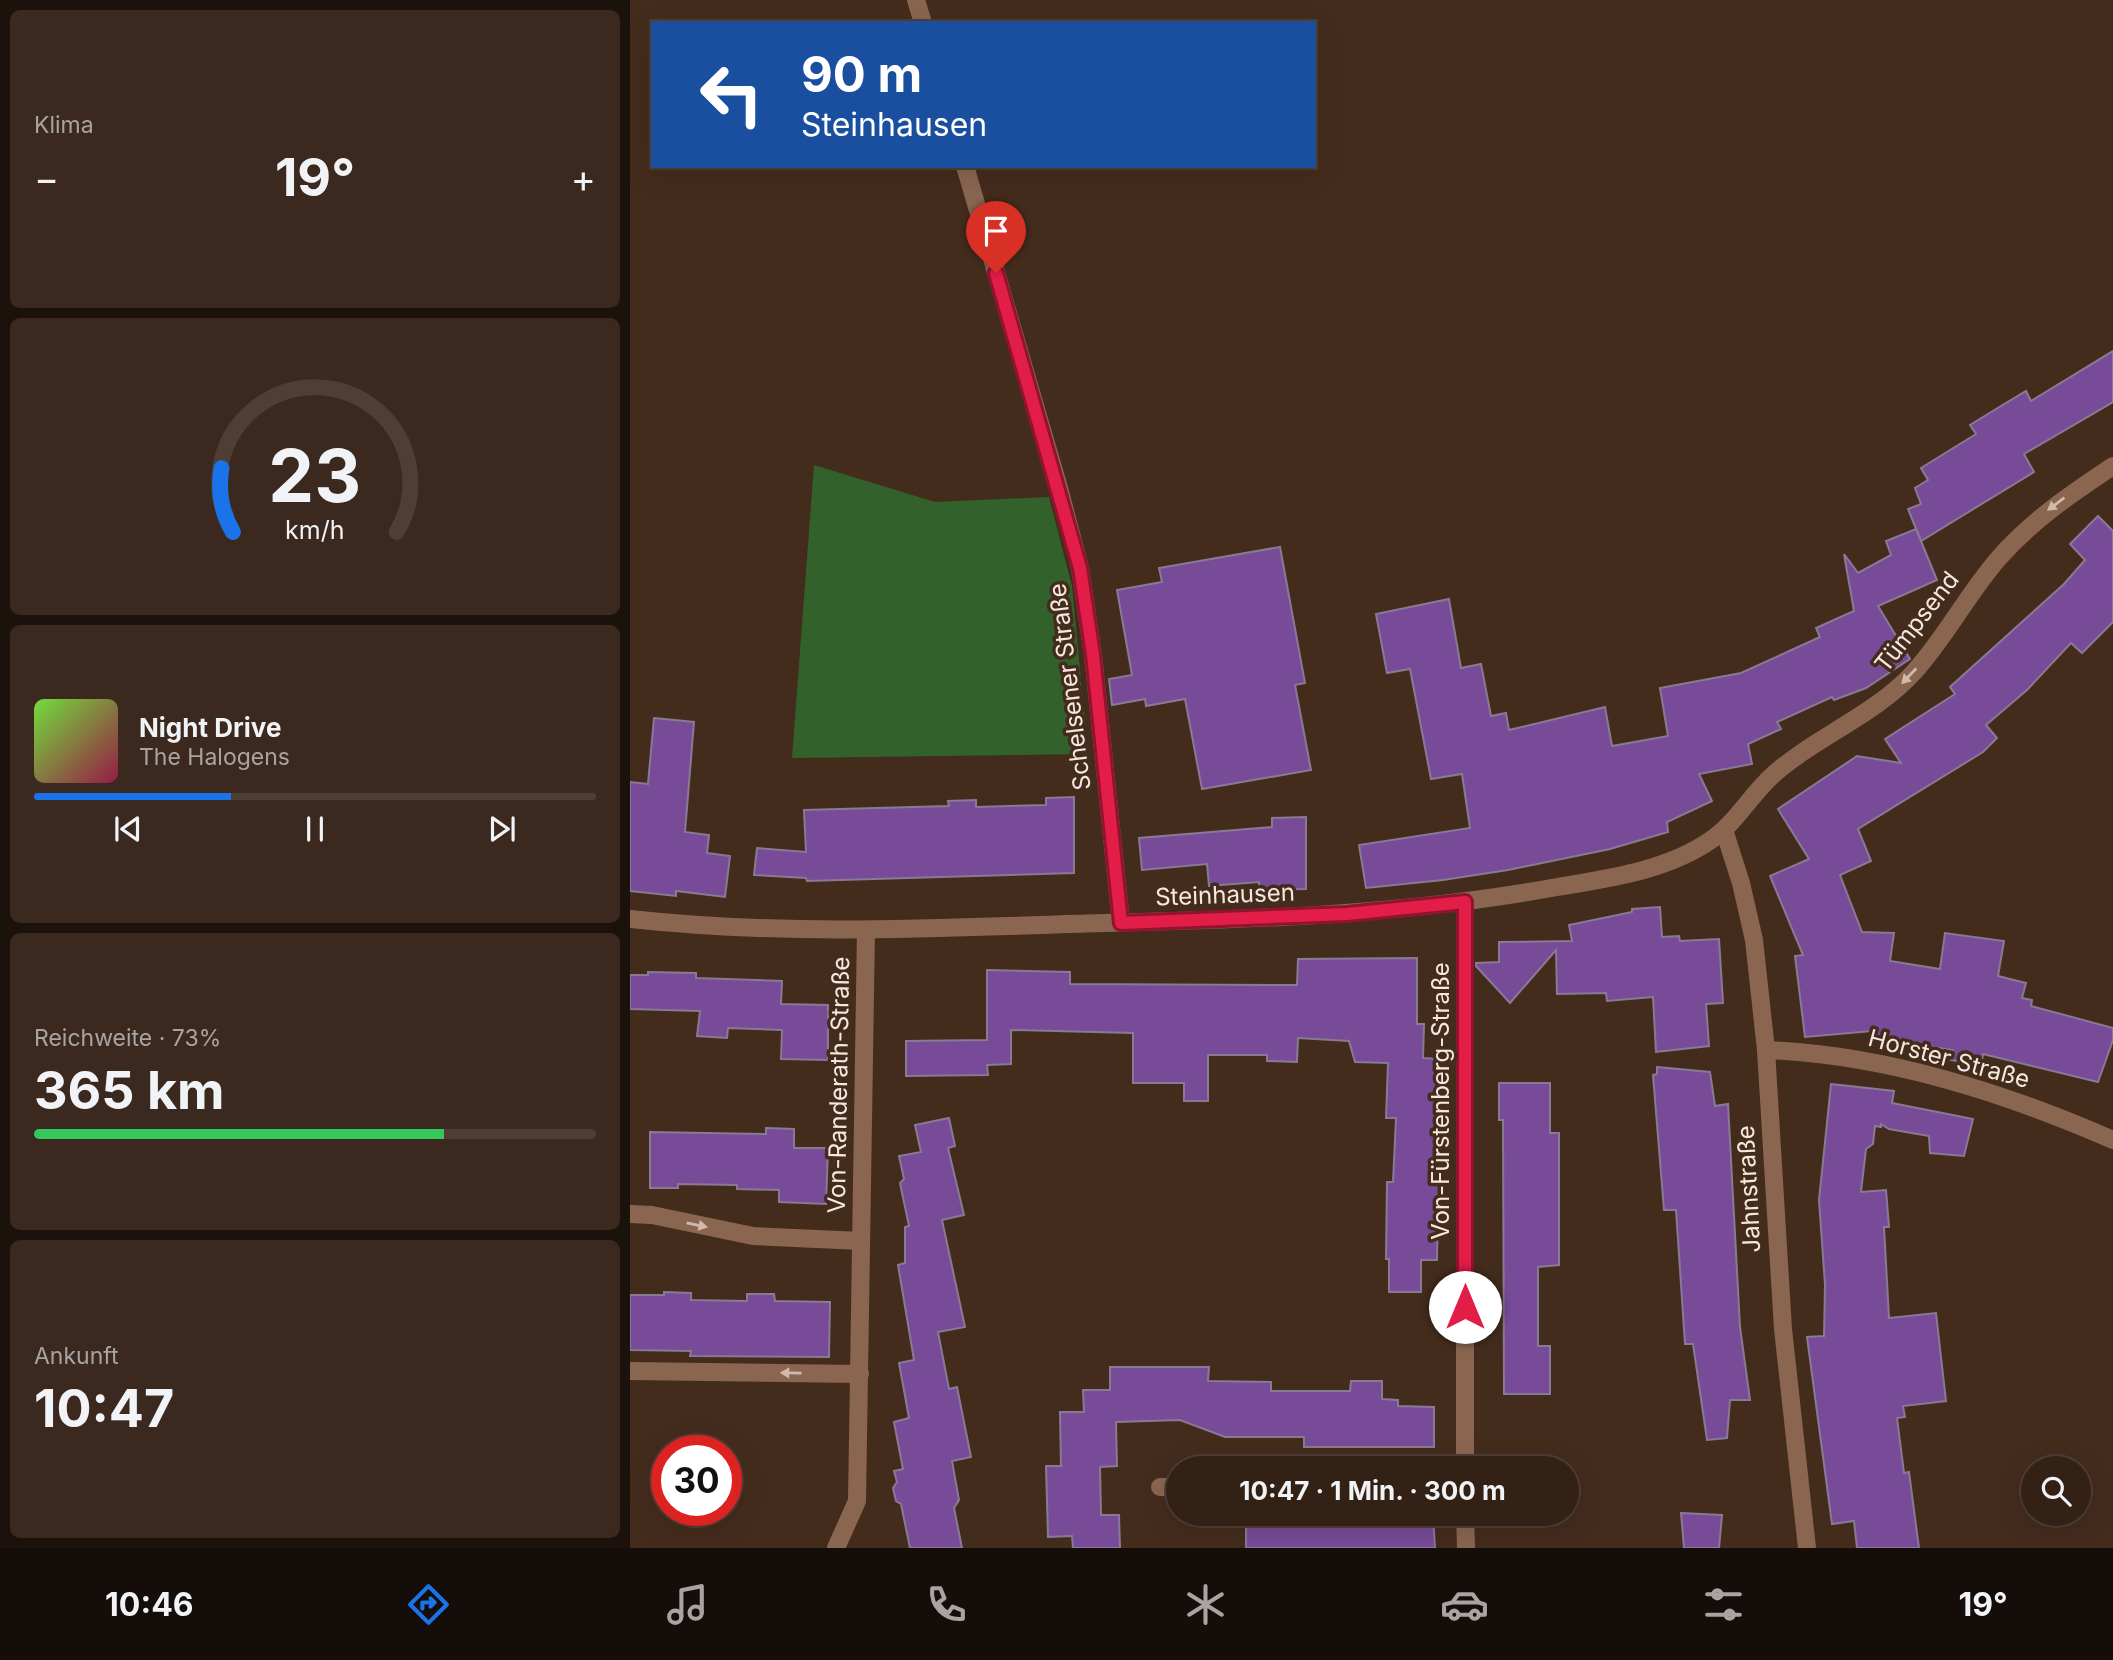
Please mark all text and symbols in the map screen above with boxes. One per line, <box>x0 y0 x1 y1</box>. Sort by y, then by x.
text: 90 m <box>801 45 922 104</box>
icon: left <box>686 49 777 140</box>
text: Steinhausen <box>801 105 987 144</box>
text: Klima <box>34 111 94 139</box>
text: 19° <box>275 146 355 209</box>
text: − <box>34 155 59 201</box>
text: + <box>571 155 596 201</box>
pin <box>966 201 1026 273</box>
icon: arrive <box>977 212 1015 250</box>
text: 23 <box>269 432 361 521</box>
one-way arrow <box>2048 497 2066 512</box>
text: km/h <box>285 515 345 545</box>
street label: Tümpsend <box>1868 566 1965 678</box>
street label: Schelsener Straße <box>1042 582 1097 792</box>
one-way arrow <box>1901 668 1918 685</box>
text: Night Drive <box>139 712 281 743</box>
text: The Halogens <box>139 743 290 771</box>
icon: previous <box>109 810 147 848</box>
icon: pause <box>296 810 334 848</box>
icon: next <box>483 810 521 848</box>
street label: Steinhausen <box>1155 878 1295 911</box>
street label: Von-Randerath-Straße <box>822 956 855 1214</box>
street label: Von-Fürstenberg-Straße <box>1426 962 1455 1240</box>
street label: Horster Straße <box>1865 1023 2033 1094</box>
text: Reichweite · 73% <box>34 1024 221 1052</box>
text: 365 km <box>34 1059 225 1122</box>
street label: Jahnstraße <box>1731 1125 1766 1253</box>
one-way arrow <box>686 1219 708 1230</box>
position arrow <box>1428 1270 1502 1344</box>
text: Ankunft <box>34 1342 119 1370</box>
one-way arrow <box>780 1367 802 1379</box>
text: 10:47 <box>34 1377 174 1440</box>
speed limit sign: 30 <box>651 1435 742 1526</box>
map controls <box>2021 1456 2091 1526</box>
button: search <box>2021 1456 2091 1526</box>
text: 10:47 · 1 Min. · 300 m <box>1239 1475 1506 1506</box>
icon: directions <box>404 1580 453 1629</box>
icon: music <box>663 1580 712 1629</box>
icon: phone <box>922 1580 971 1629</box>
icon: climate <box>1181 1580 1230 1629</box>
icon: car <box>1440 1580 1489 1629</box>
icon: filters <box>1699 1580 1748 1629</box>
text: 10:46 <box>105 1585 194 1624</box>
text: 19° <box>1959 1585 2008 1624</box>

